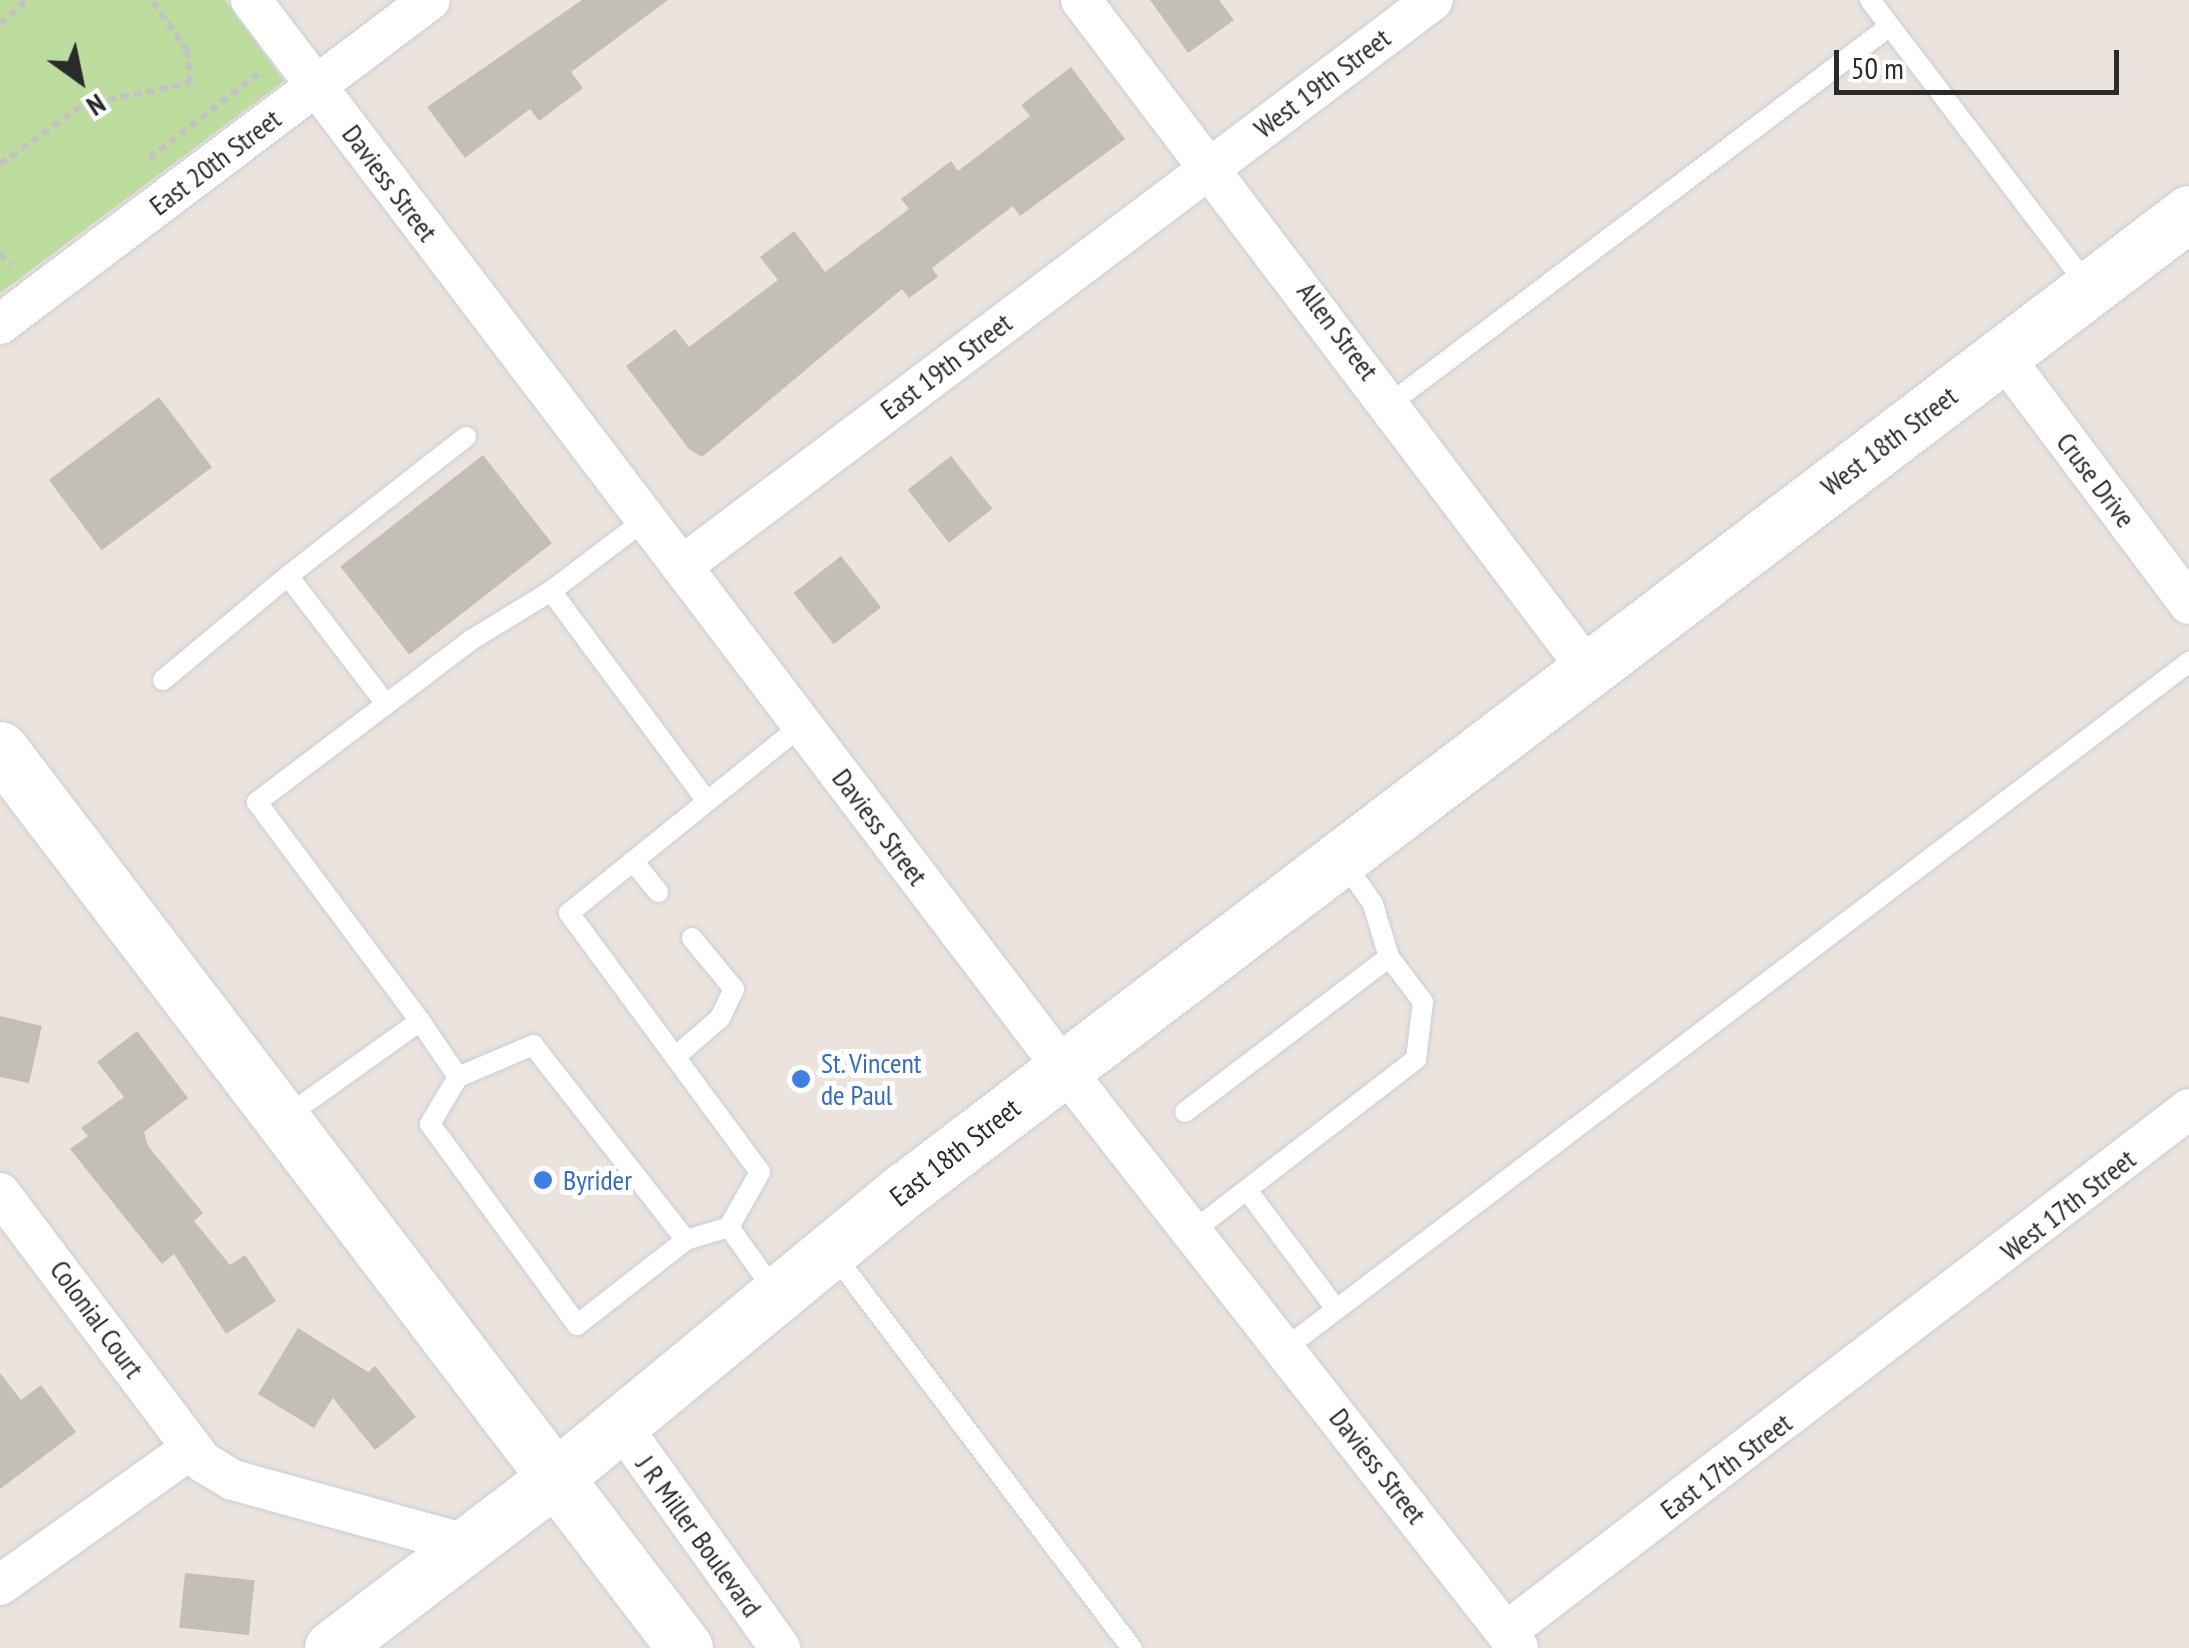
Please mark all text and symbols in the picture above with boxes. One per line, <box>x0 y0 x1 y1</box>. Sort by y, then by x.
street label: West 19th Street <box>1247 21 1397 145</box>
north arrow <box>30 30 130 130</box>
scale bar <box>1839 30 2124 92</box>
text: 50 m <box>1851 48 1904 87</box>
text: N <box>80 86 113 125</box>
street label: East 20th Street <box>143 102 287 222</box>
street label: Daviess Street <box>335 118 445 248</box>
street label: Allen Street <box>1290 275 1386 387</box>
street label: East 19th Street <box>874 306 1018 426</box>
street label: West 18th Street <box>1814 379 1964 503</box>
street label: Cruse Drive <box>2049 426 2143 534</box>
street label: Daviess Street <box>825 762 935 892</box>
place label: St. Vincent de Paul <box>821 1046 924 1112</box>
marker: St. Vincent de Paul <box>790 1068 812 1090</box>
street label: East 18th Street <box>883 1091 1027 1213</box>
street label: West 17th Street <box>1994 1142 2142 1268</box>
place label: Byrider <box>563 1163 632 1197</box>
marker: Byrider <box>532 1169 554 1191</box>
street label: Colonial Court <box>43 1254 151 1384</box>
street label: Daviess Street <box>1323 1402 1433 1530</box>
street label: East 17th Street <box>1654 1406 1798 1526</box>
street label: J R Miller Boulevard <box>629 1449 769 1623</box>

